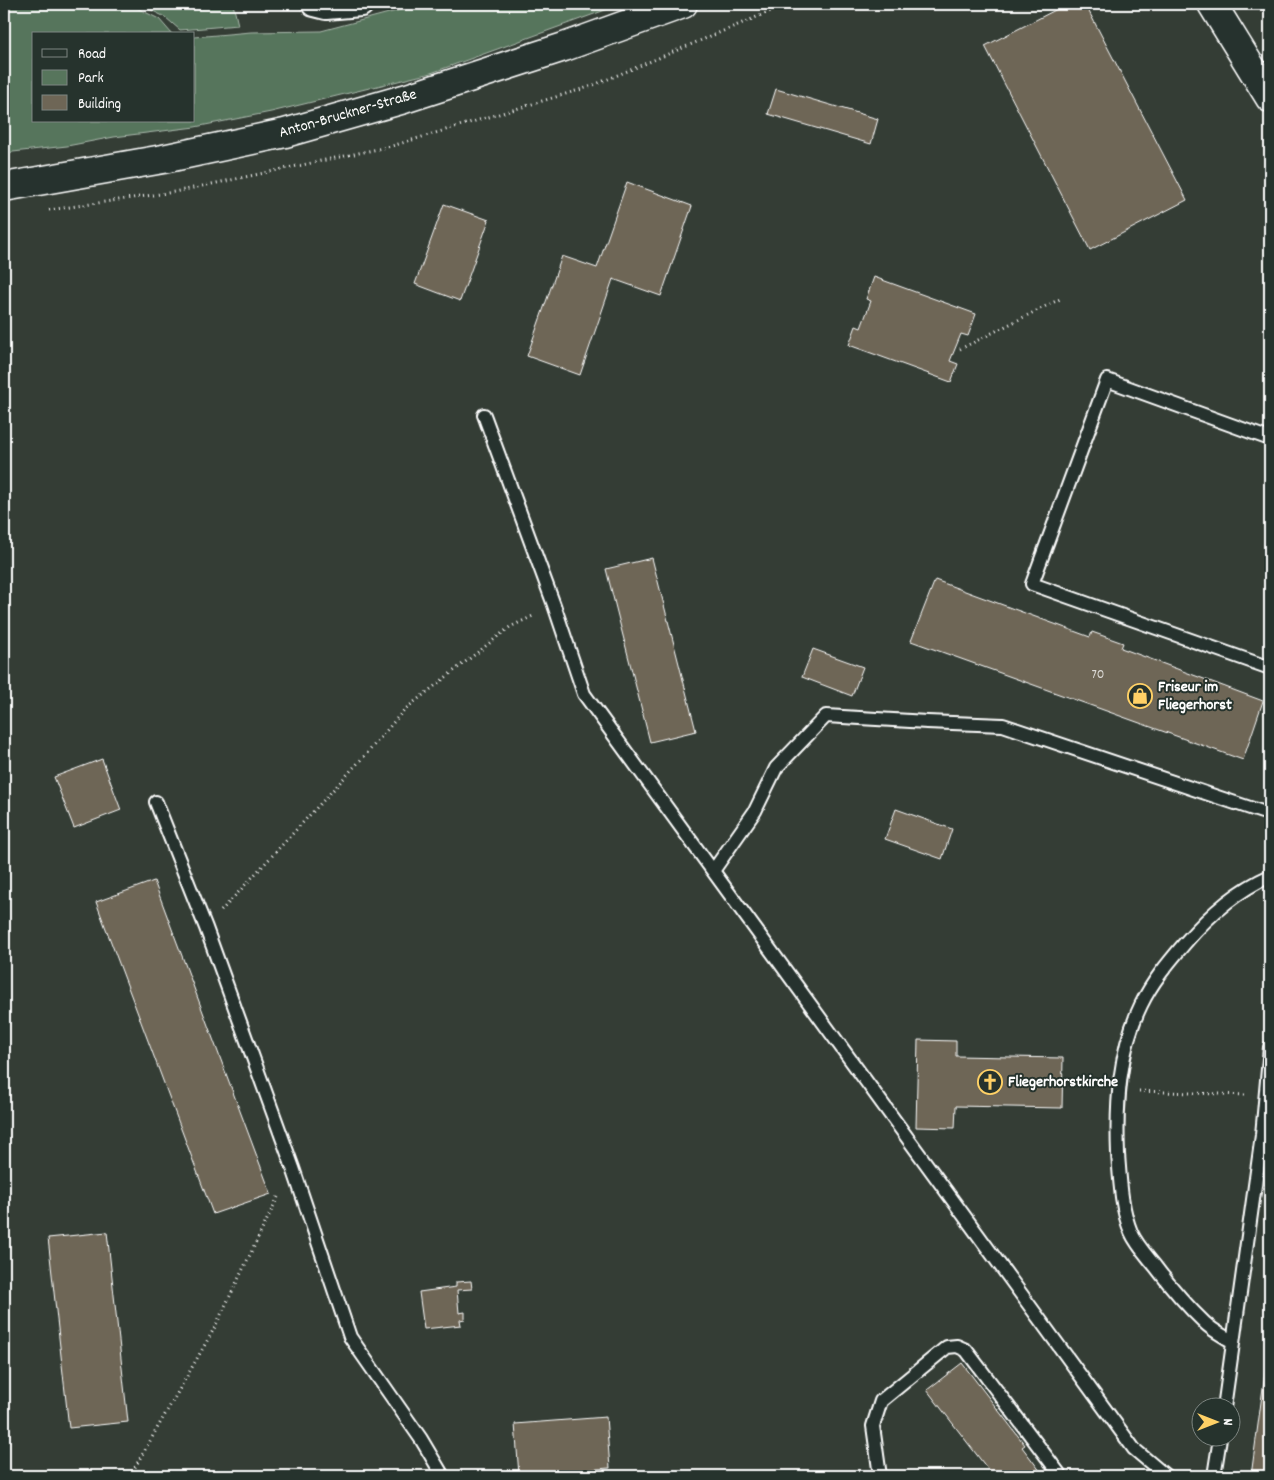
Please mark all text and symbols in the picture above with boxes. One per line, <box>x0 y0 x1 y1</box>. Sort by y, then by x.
legend <box>32 32 195 122</box>
text: Road <box>78 44 106 66</box>
text: Park <box>78 68 104 90</box>
street label: Anton-Bruckner-Straße <box>276 83 420 145</box>
text: Building <box>78 94 121 116</box>
house number: 70 <box>1092 665 1105 685</box>
place label: Friseur im Fliegerhorst <box>1158 676 1232 717</box>
shop icon: Friseur im Fliegerhorst <box>1127 683 1153 709</box>
church icon: Fliegerhorstkirche <box>977 1069 1003 1095</box>
place label: Fliegerhorstkirche <box>1008 1071 1118 1094</box>
north arrow <box>1192 1398 1242 1448</box>
text: N <box>1217 1419 1237 1426</box>

